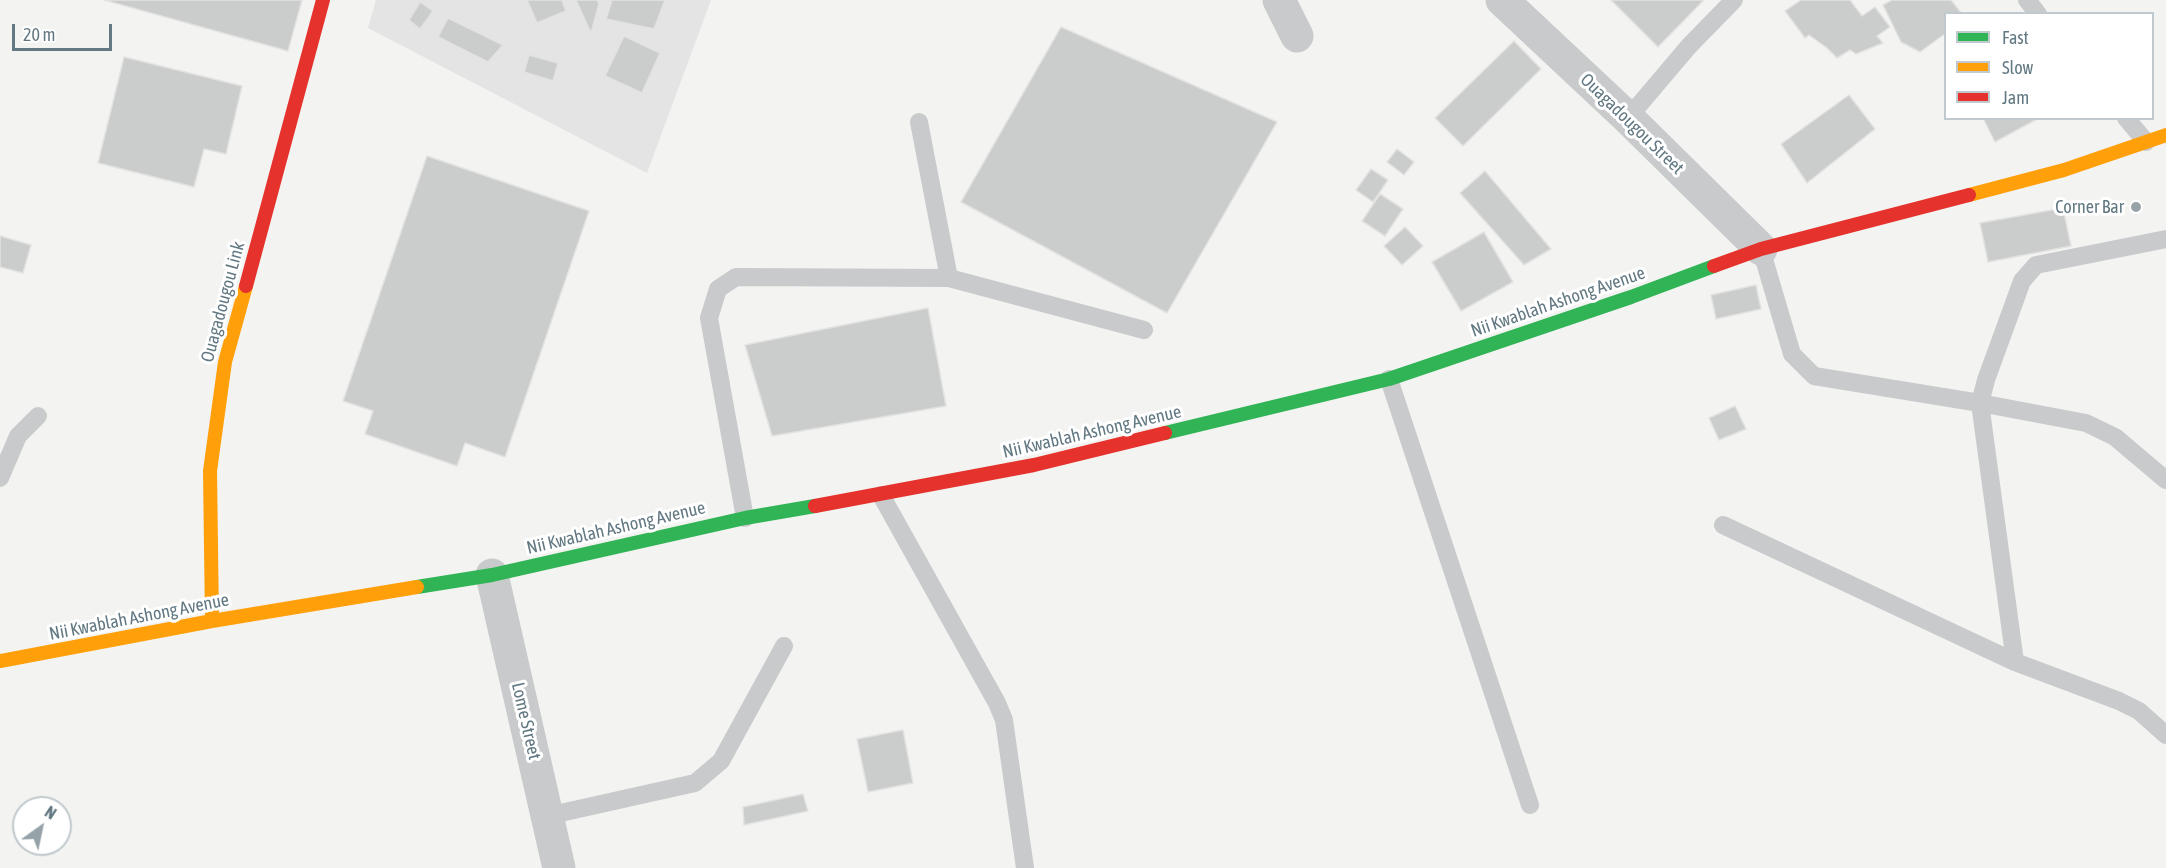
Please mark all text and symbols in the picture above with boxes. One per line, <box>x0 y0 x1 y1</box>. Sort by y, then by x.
scale bar <box>15 12 116 50</box>
legend <box>1944 12 2154 120</box>
text: 20 m <box>23 24 55 45</box>
text: Fast <box>2002 27 2029 48</box>
text: Slow <box>2002 57 2033 78</box>
street label: Ouagadougou Street <box>1576 69 1688 179</box>
text: Jam <box>2002 87 2029 108</box>
place label: Corner Bar <box>2055 196 2124 218</box>
marker: Corner Bar <box>2129 200 2143 214</box>
street label: Ouagadougou Link <box>197 239 249 365</box>
street label: Nii Kwablah Ashong Avenue <box>1468 262 1648 342</box>
street label: Nii Kwablah Ashong Avenue <box>1001 401 1183 463</box>
street label: Nii Kwablah Ashong Avenue <box>525 497 707 559</box>
street label: Nii Kwablah Ashong Avenue <box>47 589 231 645</box>
street label: Lome Street <box>507 680 545 762</box>
north arrow <box>12 796 72 856</box>
text: N <box>42 802 60 823</box>

